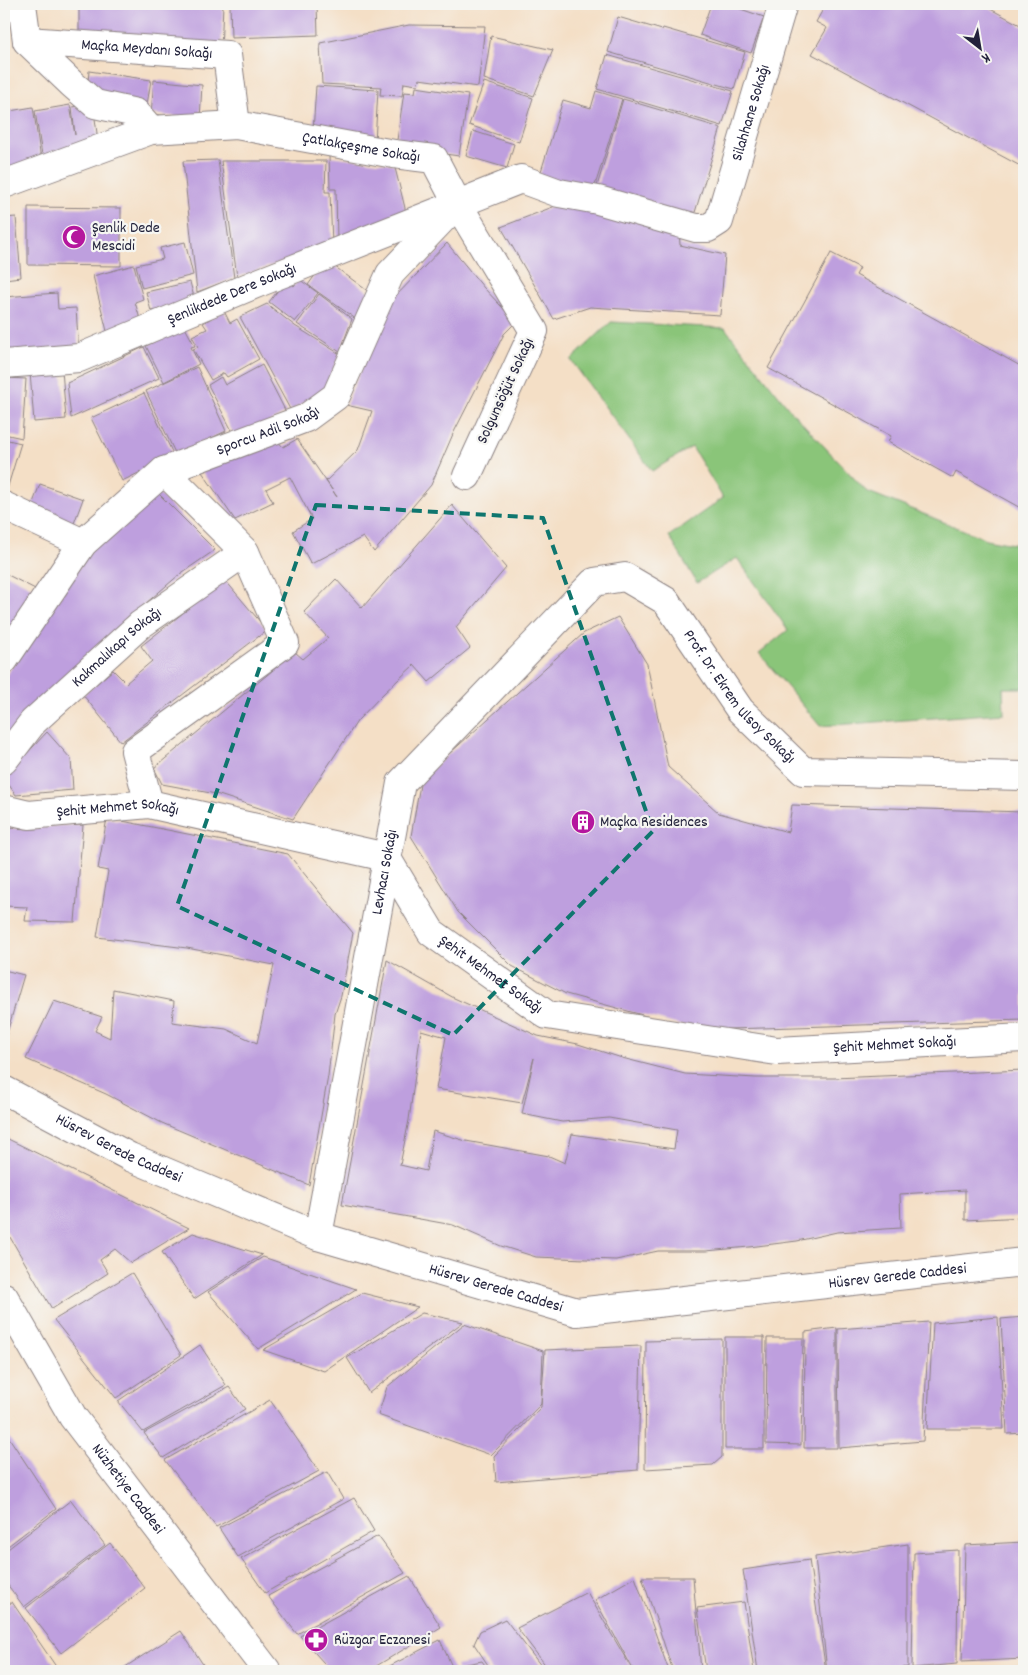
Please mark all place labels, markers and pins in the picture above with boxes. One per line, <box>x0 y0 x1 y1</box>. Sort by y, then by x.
place label: Şenlik Dede Mescidi <box>92 217 160 258</box>
mosque icon: Şenlik Dede Mescidi <box>61 224 87 250</box>
building icon: Maçka Residences <box>570 809 596 835</box>
place label: Maçka Residences <box>600 811 708 834</box>
pharmacy icon: Rüzgar Eczanesi <box>303 1627 329 1653</box>
place label: Rüzgar Eczanesi <box>334 1629 430 1652</box>

